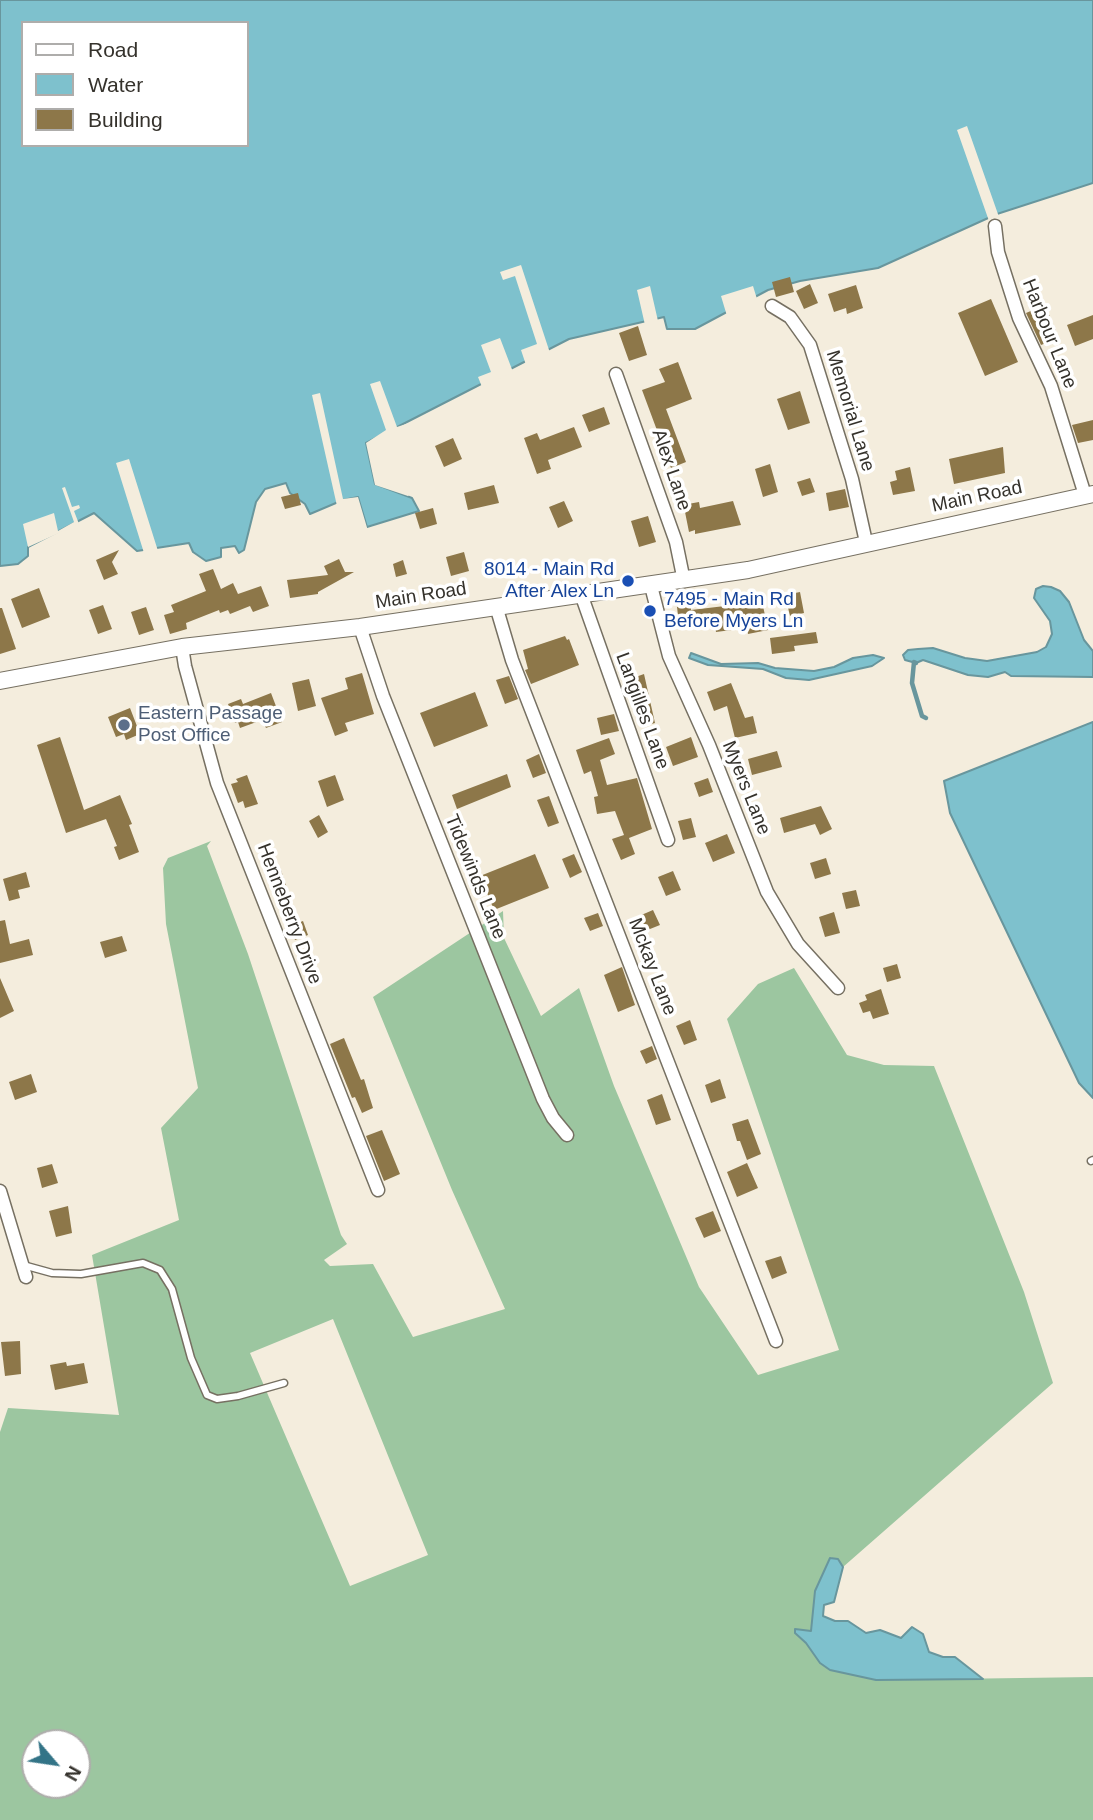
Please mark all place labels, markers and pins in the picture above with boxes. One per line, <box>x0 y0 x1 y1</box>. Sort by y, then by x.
place label: 8014 - Main Rd After Alex Ln <box>484 559 614 603</box>
marker: 8014 - Main Rd After Alex Ln <box>620 573 636 589</box>
place label: 7495 - Main Rd Before Myers Ln <box>664 589 803 633</box>
marker: 7495 - Main Rd Before Myers Ln <box>642 603 658 619</box>
place label: Eastern Passage Post Office <box>138 703 283 747</box>
marker: Eastern Passage Post Office <box>116 717 132 733</box>

